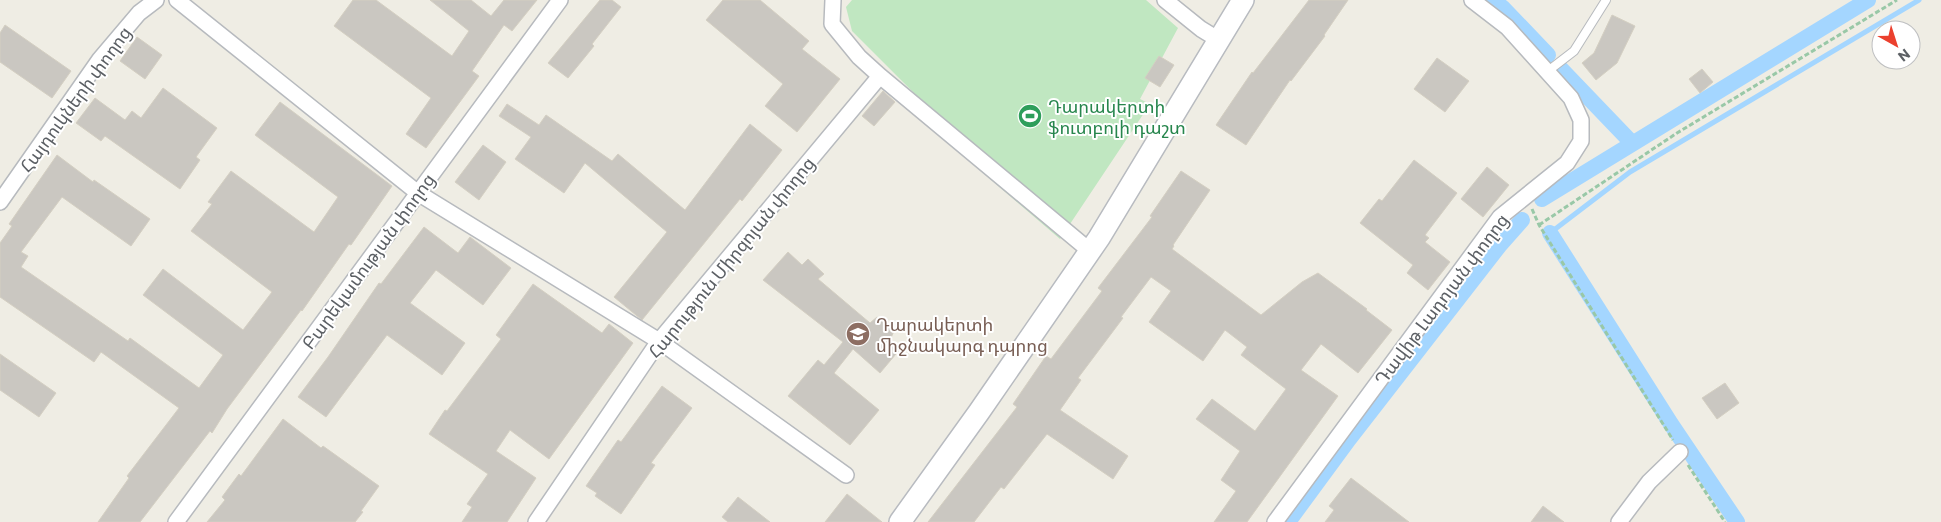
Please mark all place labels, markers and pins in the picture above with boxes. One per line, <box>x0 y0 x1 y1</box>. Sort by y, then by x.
place label: Դարակերտի ֆուտբոլի դաշտ <box>1048 95 1186 138</box>
sports icon: Դարակերտի ֆուտբոլի դաշտ <box>1017 103 1043 129</box>
place label: Դարակերտի միջնակարգ դպրոց <box>876 313 1048 356</box>
school or university icon: Դարակերտի միջնակարգ դպրոց <box>845 321 871 347</box>

